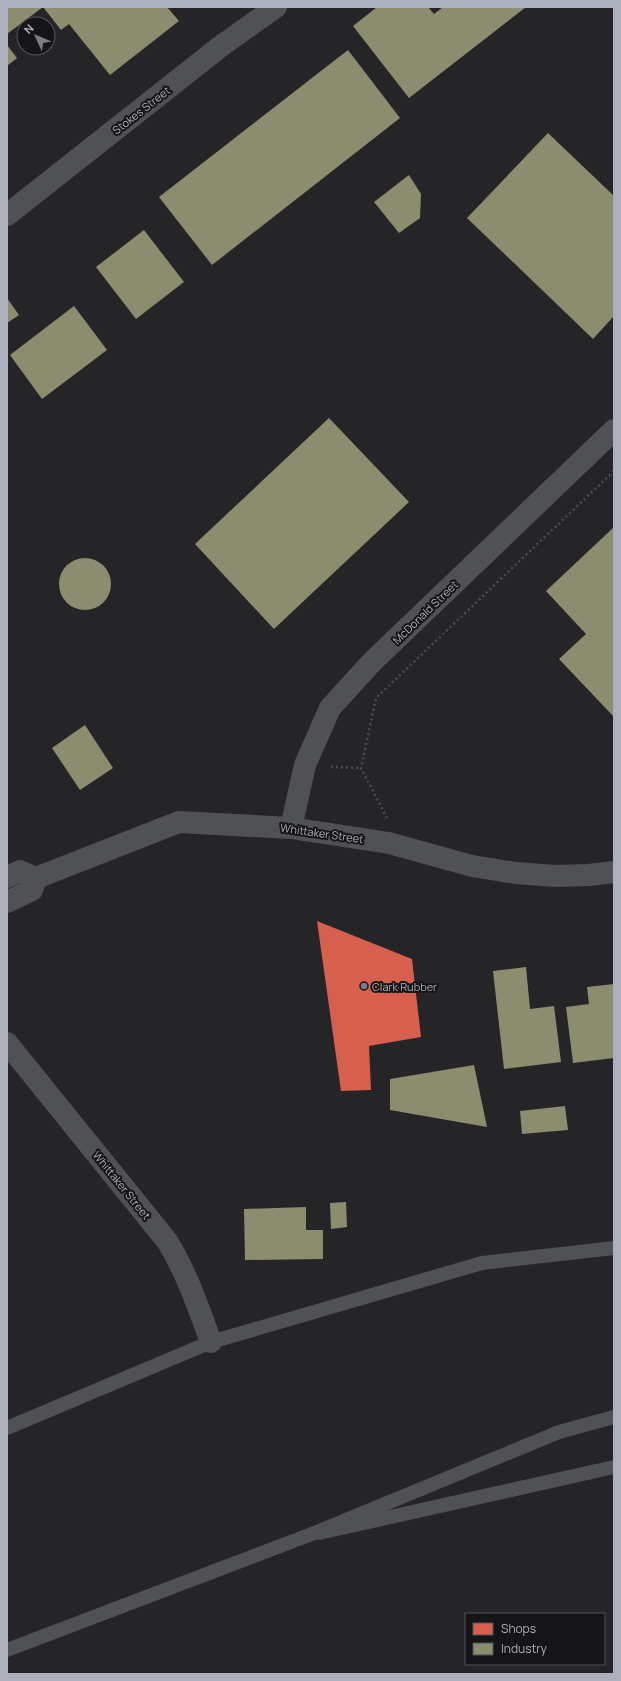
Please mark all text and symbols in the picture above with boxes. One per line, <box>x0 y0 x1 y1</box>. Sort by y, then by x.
north arrow <box>16 16 56 56</box>
text: N <box>20 21 37 37</box>
street label: Stokes Street <box>109 83 173 137</box>
street label: McDonald Street <box>389 577 461 647</box>
street label: Whittaker Street <box>279 820 365 846</box>
place label: Clark Rubber <box>372 979 437 994</box>
marker: Clark Rubber <box>359 981 369 991</box>
street label: Whittaker Street <box>90 1148 154 1222</box>
legend <box>465 1613 605 1665</box>
text: Shops <box>501 1620 536 1637</box>
text: Industry <box>501 1640 547 1657</box>

